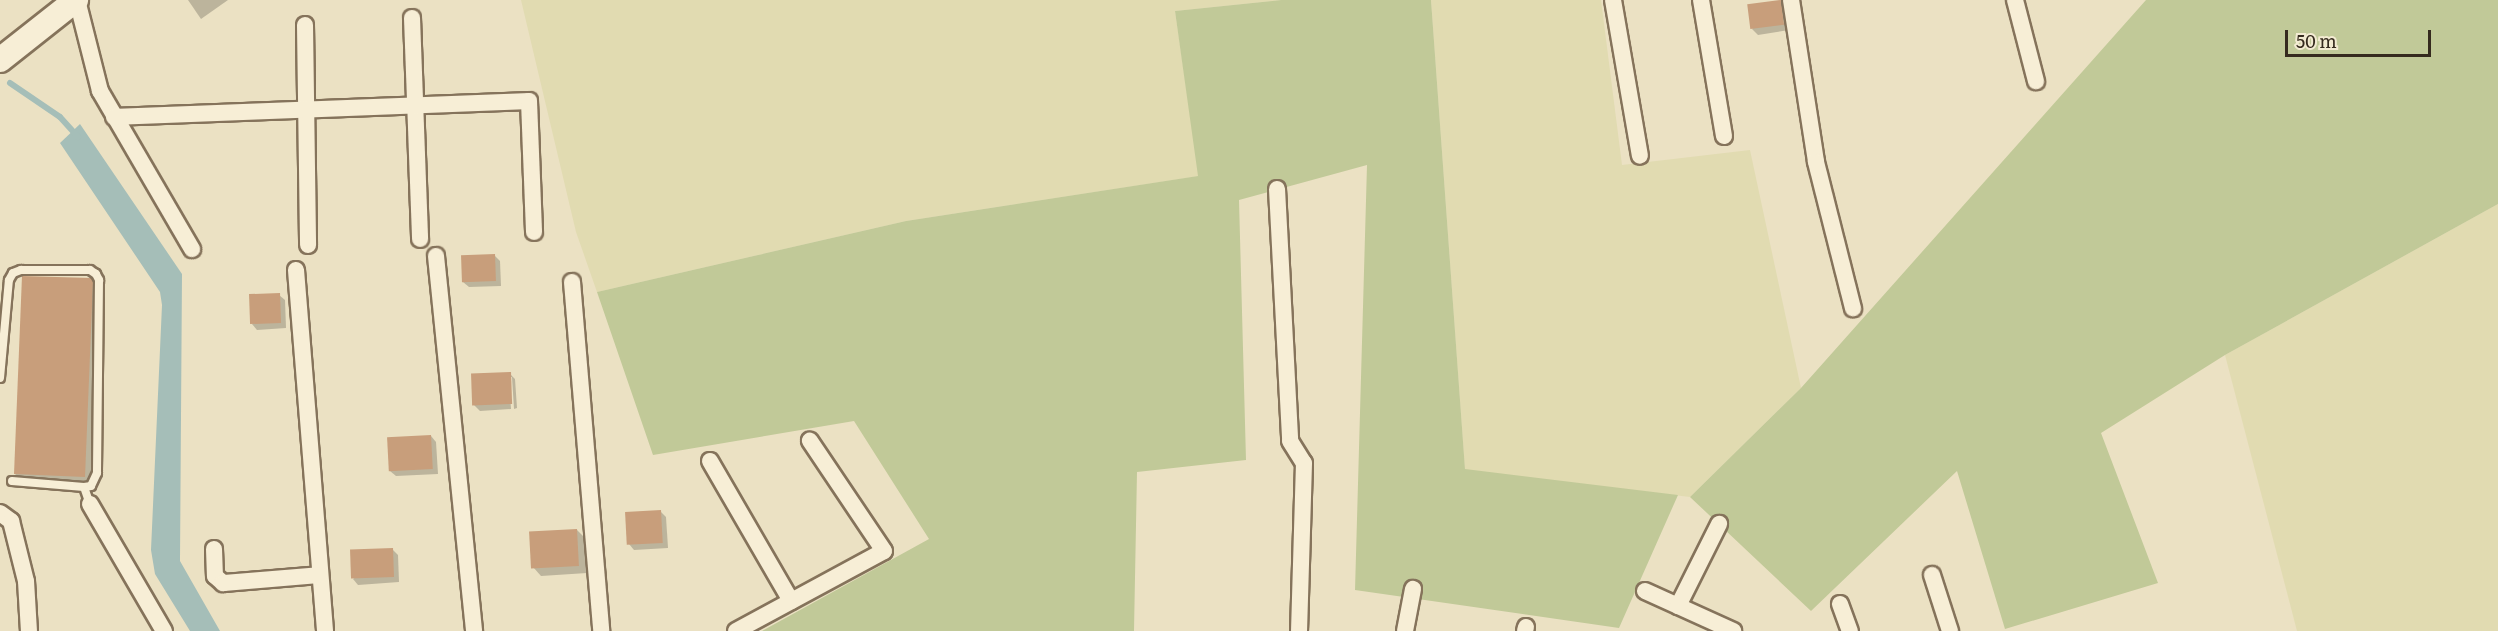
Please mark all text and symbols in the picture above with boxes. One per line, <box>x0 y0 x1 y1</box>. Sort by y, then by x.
scale bar <box>2288 18 2434 56</box>
text: 50 m <box>2296 27 2337 54</box>

